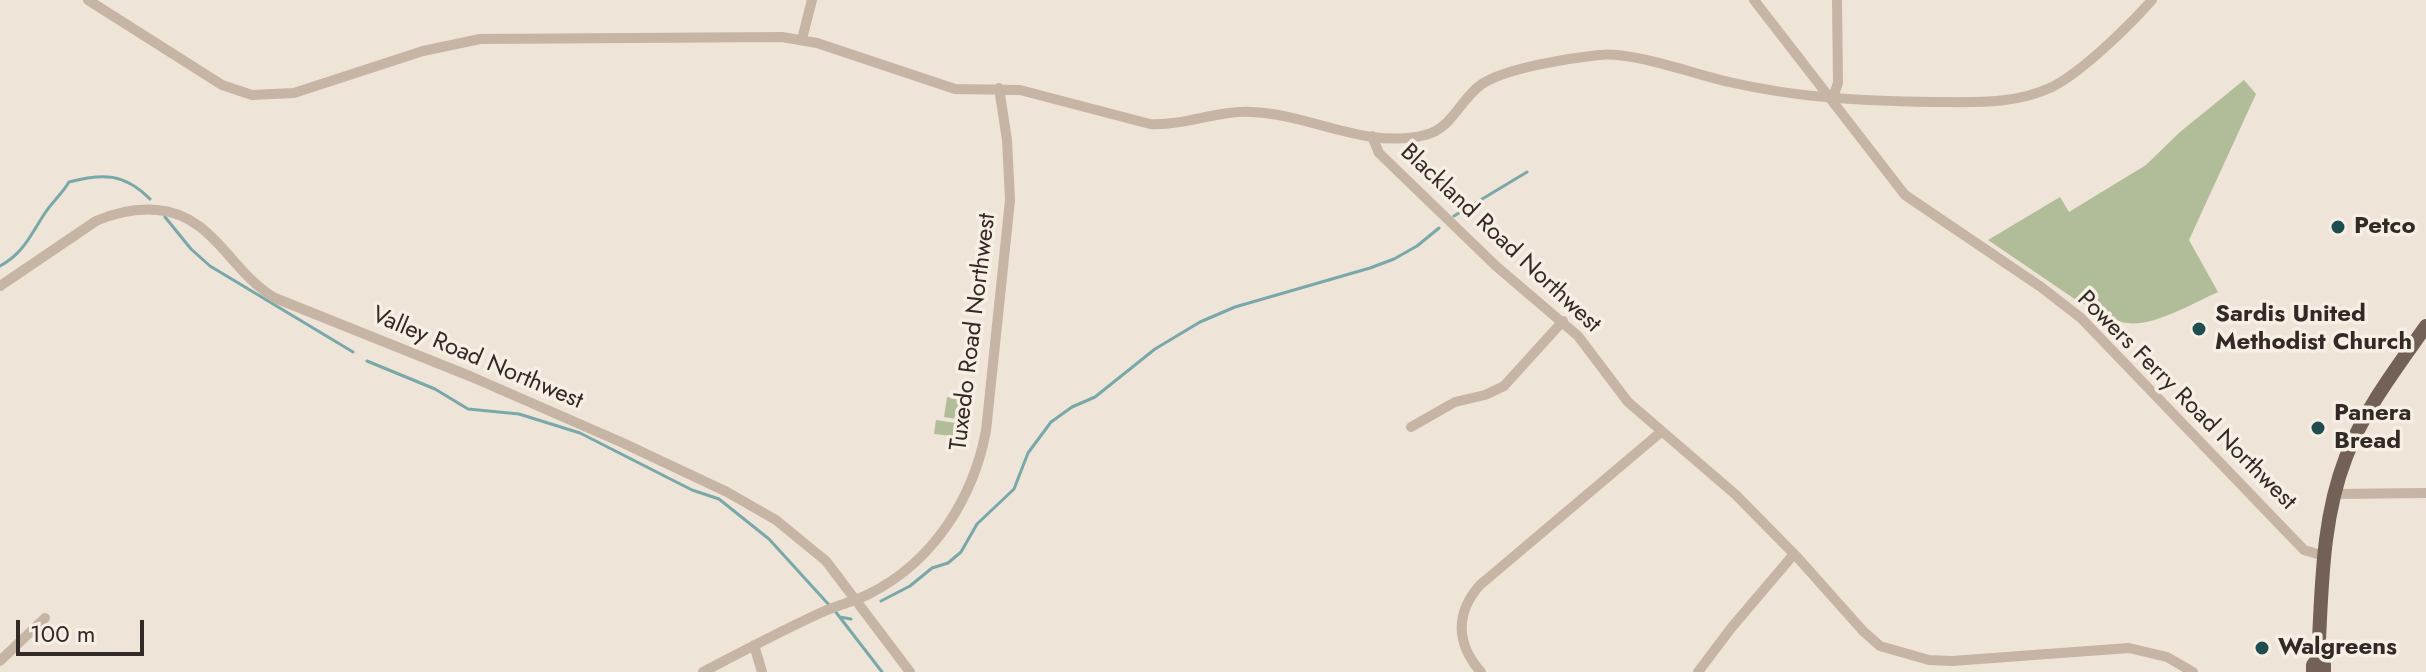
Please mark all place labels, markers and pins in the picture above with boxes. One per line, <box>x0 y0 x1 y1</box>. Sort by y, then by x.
place label: Petco <box>2354 213 2416 241</box>
marker: Petco <box>2329 218 2347 236</box>
place label: Sardis United Methodist Church <box>2215 301 2412 357</box>
marker: Sardis United Methodist Church <box>2190 320 2208 338</box>
place label: Panera Bread <box>2334 400 2412 456</box>
marker: Panera Bread <box>2309 419 2327 437</box>
place label: Walgreens <box>2278 634 2397 662</box>
marker: Walgreens <box>2253 639 2271 657</box>

